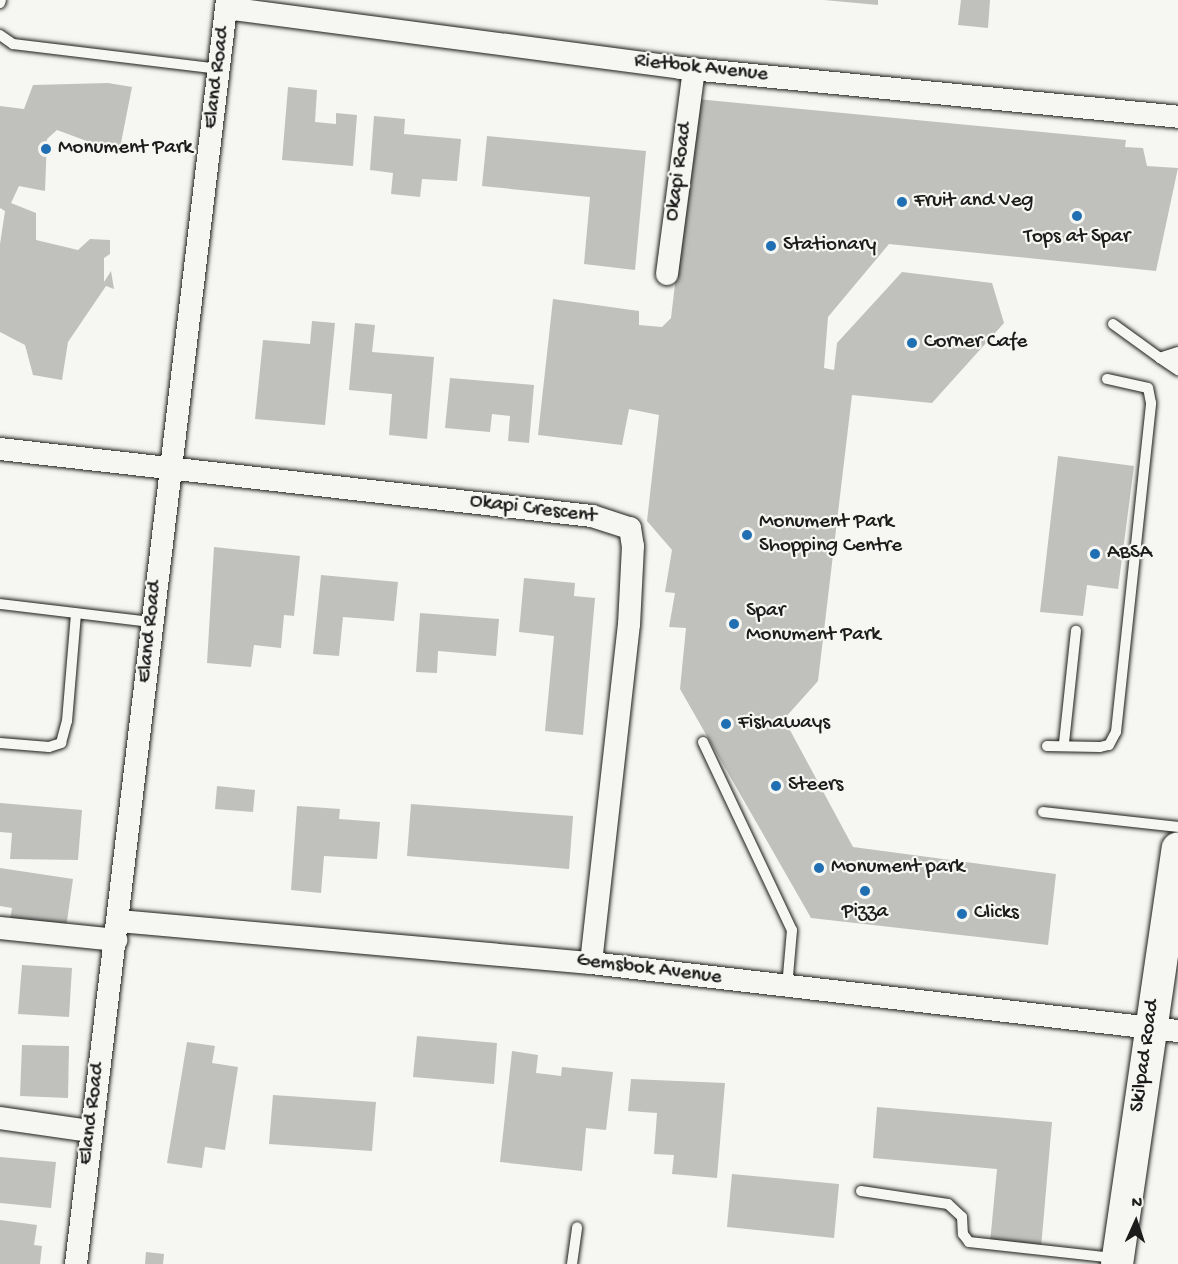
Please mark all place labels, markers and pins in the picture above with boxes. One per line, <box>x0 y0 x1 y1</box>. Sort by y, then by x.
place label: Monument Park <box>58 136 193 162</box>
marker: Monument Park <box>39 142 53 156</box>
place label: Fruit and Veg <box>914 189 1034 215</box>
marker: Fruit and Veg <box>895 195 909 209</box>
marker: Tops at Spar <box>1070 209 1084 223</box>
place label: Tops at Spar <box>1024 225 1130 251</box>
place label: Stationary <box>783 233 876 259</box>
marker: Stationary <box>764 239 778 253</box>
place label: Corner Cafe <box>924 330 1027 356</box>
marker: Corner Cafe <box>905 336 919 350</box>
place label: Monument Park Shopping Centre <box>759 510 902 560</box>
marker: Monument Park Shopping Centre <box>740 528 754 542</box>
place label: ABSA <box>1107 541 1152 567</box>
marker: ABSA <box>1088 547 1102 561</box>
place label: Spar Monument Park <box>746 599 881 649</box>
marker: Spar Monument Park <box>727 617 741 631</box>
place label: Fishaways <box>738 711 830 737</box>
marker: Fishaways <box>719 717 733 731</box>
place label: Steers <box>788 773 843 799</box>
marker: Steers <box>769 779 783 793</box>
place label: Monument park <box>831 855 964 881</box>
marker: Monument park <box>812 861 826 875</box>
marker: Pizza <box>858 884 872 898</box>
place label: Pizza <box>842 900 888 926</box>
place label: Clicks <box>974 901 1019 927</box>
marker: Clicks <box>955 907 969 921</box>

